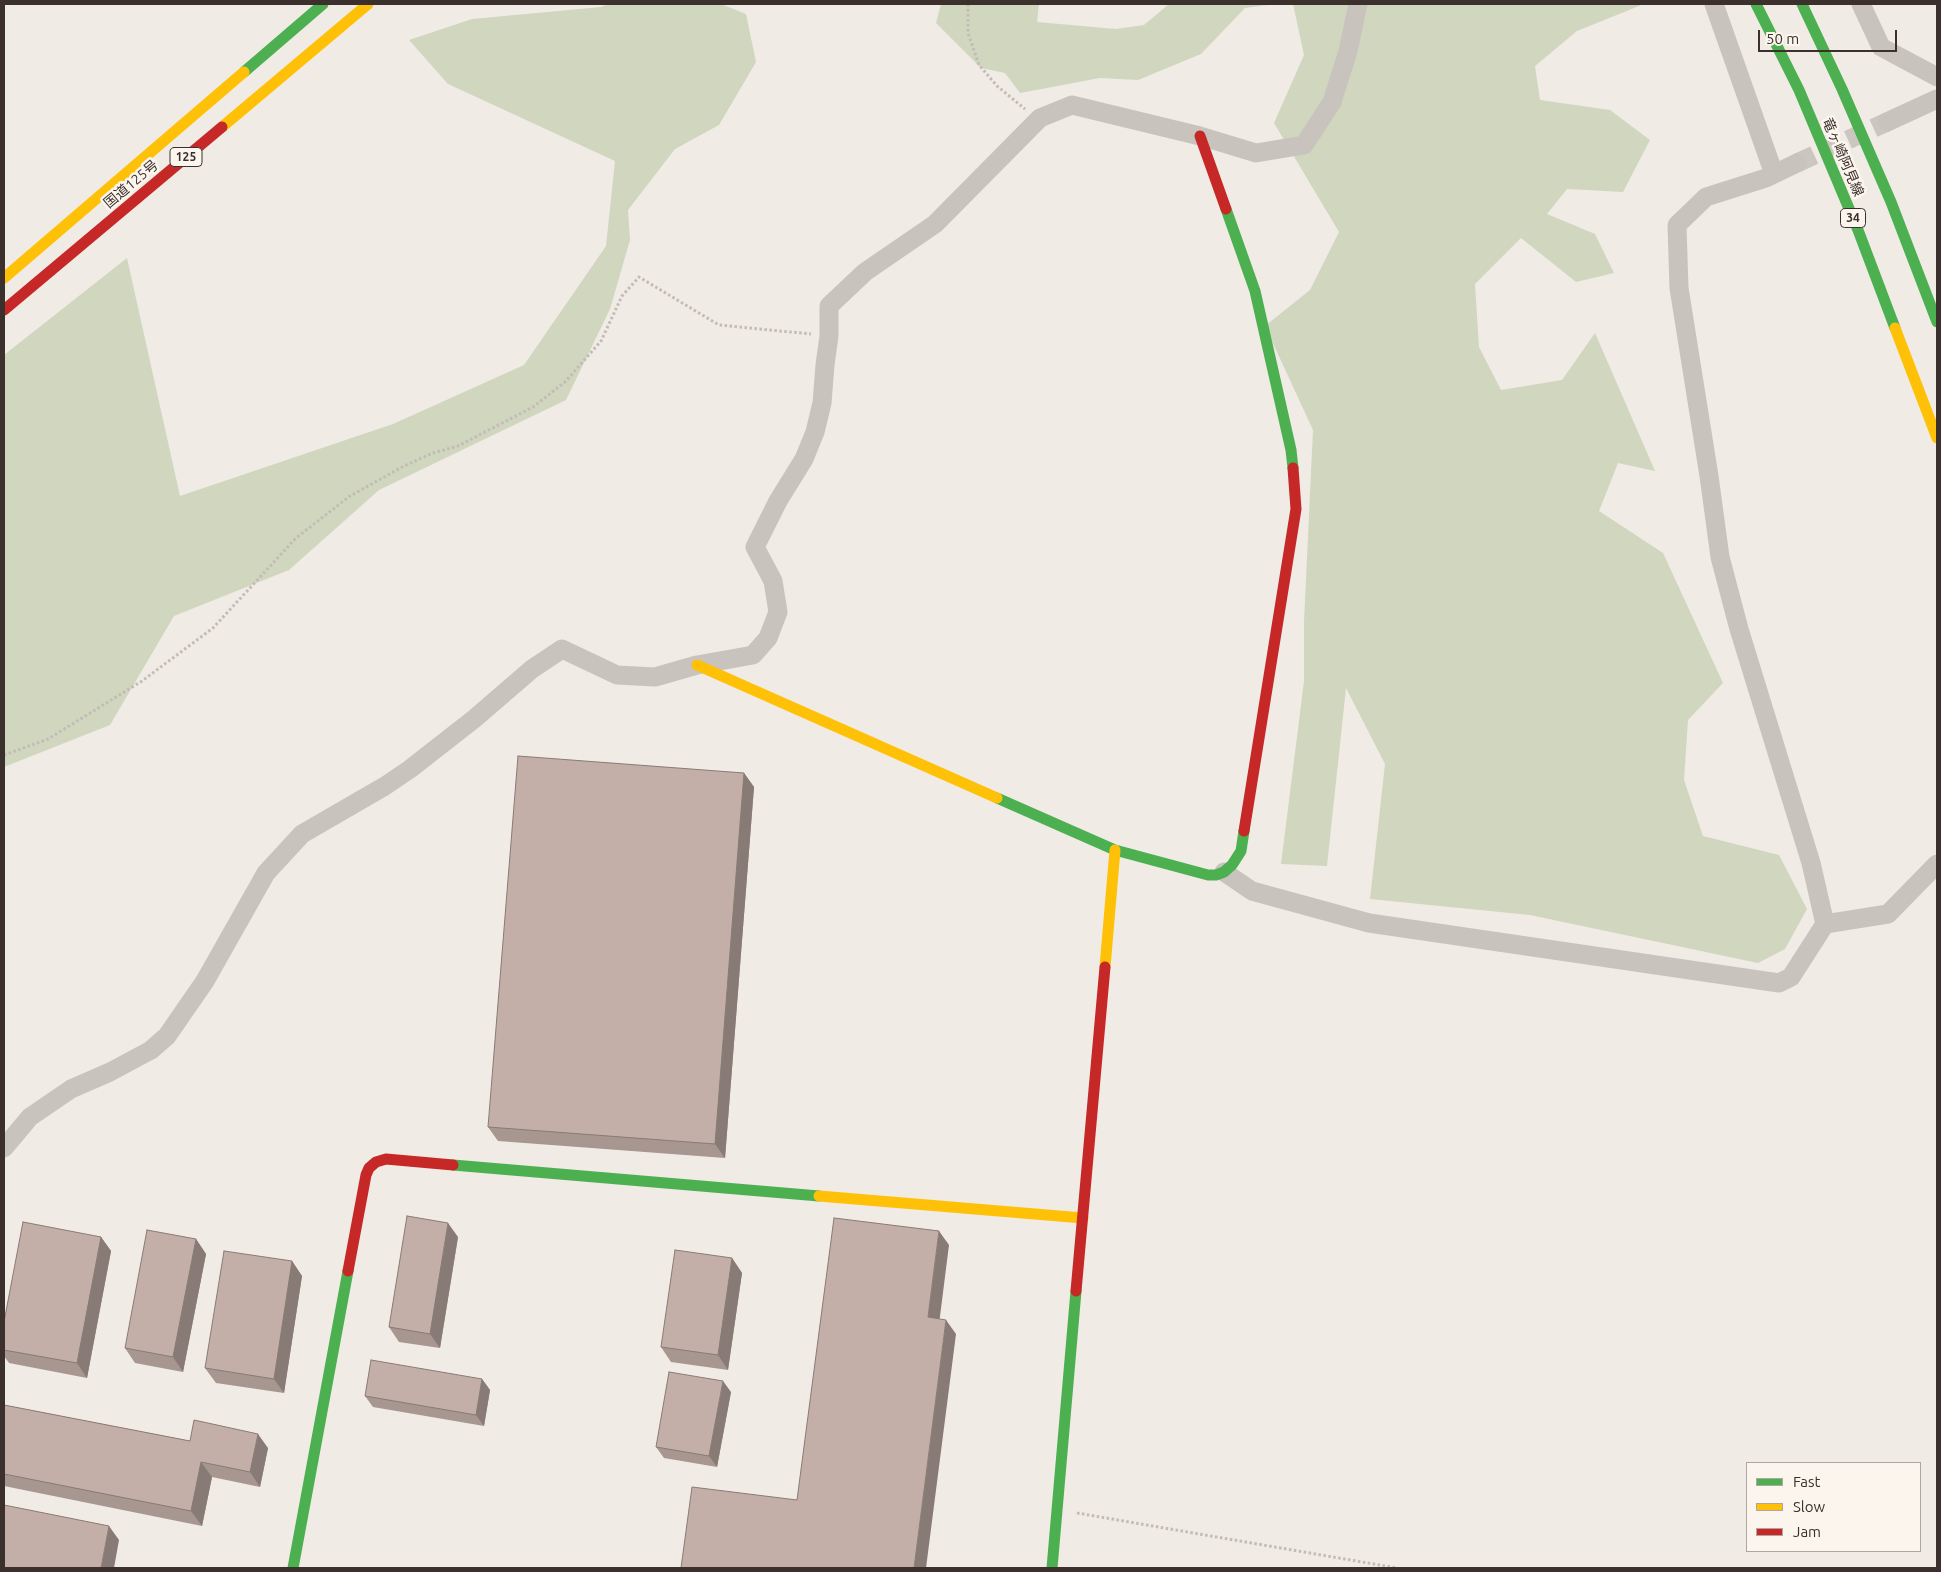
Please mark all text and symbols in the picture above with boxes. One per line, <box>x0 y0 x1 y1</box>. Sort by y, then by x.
scale bar <box>1761 20 1900 52</box>
text: 50 m <box>1766 30 1799 47</box>
street label: 竜ヶ崎阿見線 <box>1819 115 1867 199</box>
road number: 125 <box>170 148 202 166</box>
street label: 国道125号 <box>100 156 162 212</box>
road number: 34 <box>1840 208 1866 228</box>
legend <box>1746 1462 1921 1552</box>
text: Fast <box>1793 1473 1820 1490</box>
text: Slow <box>1793 1498 1825 1515</box>
text: Jam <box>1793 1523 1821 1540</box>

